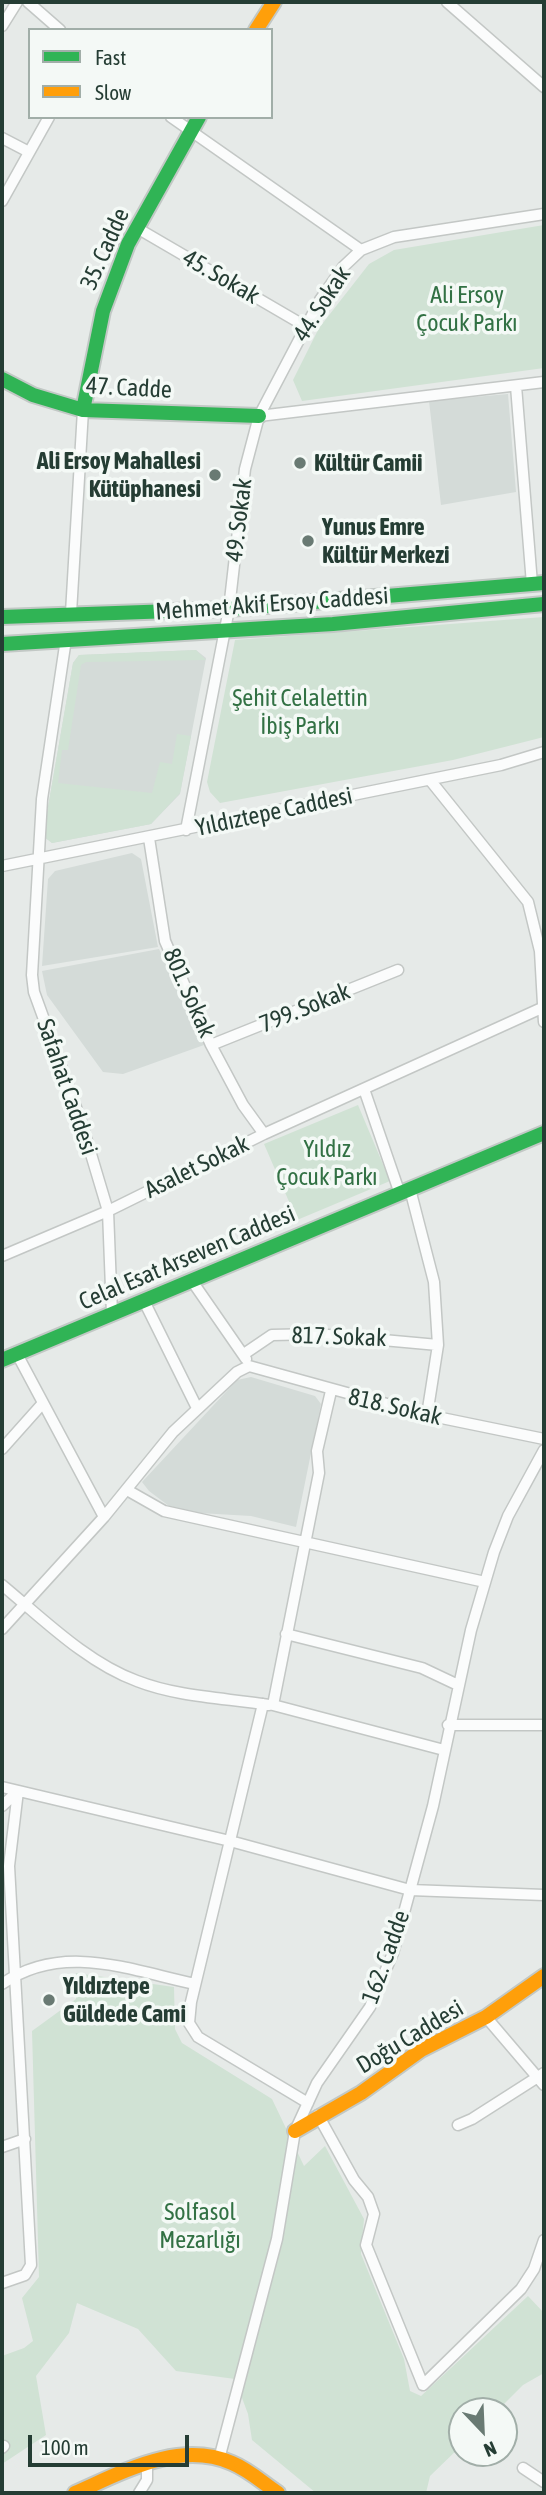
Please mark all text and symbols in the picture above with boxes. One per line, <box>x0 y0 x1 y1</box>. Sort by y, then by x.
legend <box>28 28 273 119</box>
text: Fast <box>95 45 126 69</box>
text: Slow <box>95 80 131 104</box>
street label: 35. Cadde <box>74 204 136 294</box>
street label: 45. Sokak <box>178 244 264 310</box>
street label: 44. Sokak <box>287 261 357 347</box>
park label: Ali Ersoy Çocuk Parkı <box>416 281 518 337</box>
street label: 47. Cadde <box>85 371 173 405</box>
place label: Ali Ersoy Mahallesi Kütüphanesi <box>37 447 201 503</box>
place label: Kültür Camii <box>314 449 423 477</box>
marker: Kültür Camii <box>292 455 308 471</box>
marker: Ali Ersoy Mahallesi Kütüphanesi <box>207 467 223 483</box>
street label: 49. Sokak <box>220 477 258 563</box>
place label: Yunus Emre Kültür Merkezi <box>322 513 450 569</box>
marker: Yunus Emre Kültür Merkezi <box>300 533 316 549</box>
street label: Mehmet Akif Ersoy Caddesi <box>154 581 390 627</box>
park label: Şehit Celalettin İbiş Parkı <box>232 684 368 740</box>
street label: Yıldıztepe Caddesi <box>193 781 355 843</box>
street label: 801. Sokak <box>157 944 221 1042</box>
street label: 799. Sokak <box>256 977 354 1039</box>
street label: Safahat Caddesi <box>30 1015 104 1159</box>
street label: Asalet Sokak <box>140 1129 254 1205</box>
park label: Yıldız Çocuk Parkı <box>276 1135 378 1191</box>
street label: Celal Esat Arseven Caddesi <box>75 1199 299 1317</box>
street label: 817. Sokak <box>291 1321 387 1353</box>
street label: 818. Sokak <box>345 1382 445 1432</box>
street label: 162. Cadde <box>356 1906 416 2008</box>
place label: Yıldıztepe Güldede Cami <box>63 1972 186 2028</box>
marker: Yıldıztepe Güldede Cami <box>41 1992 57 2008</box>
street label: Doğu Caddesi <box>351 1994 469 2080</box>
park label: Solfasol Mezarlığı <box>159 2198 241 2254</box>
north arrow <box>448 2397 518 2467</box>
scale bar <box>32 2422 192 2466</box>
text: 100 m <box>41 2435 89 2459</box>
text: N <box>481 2437 500 2462</box>

